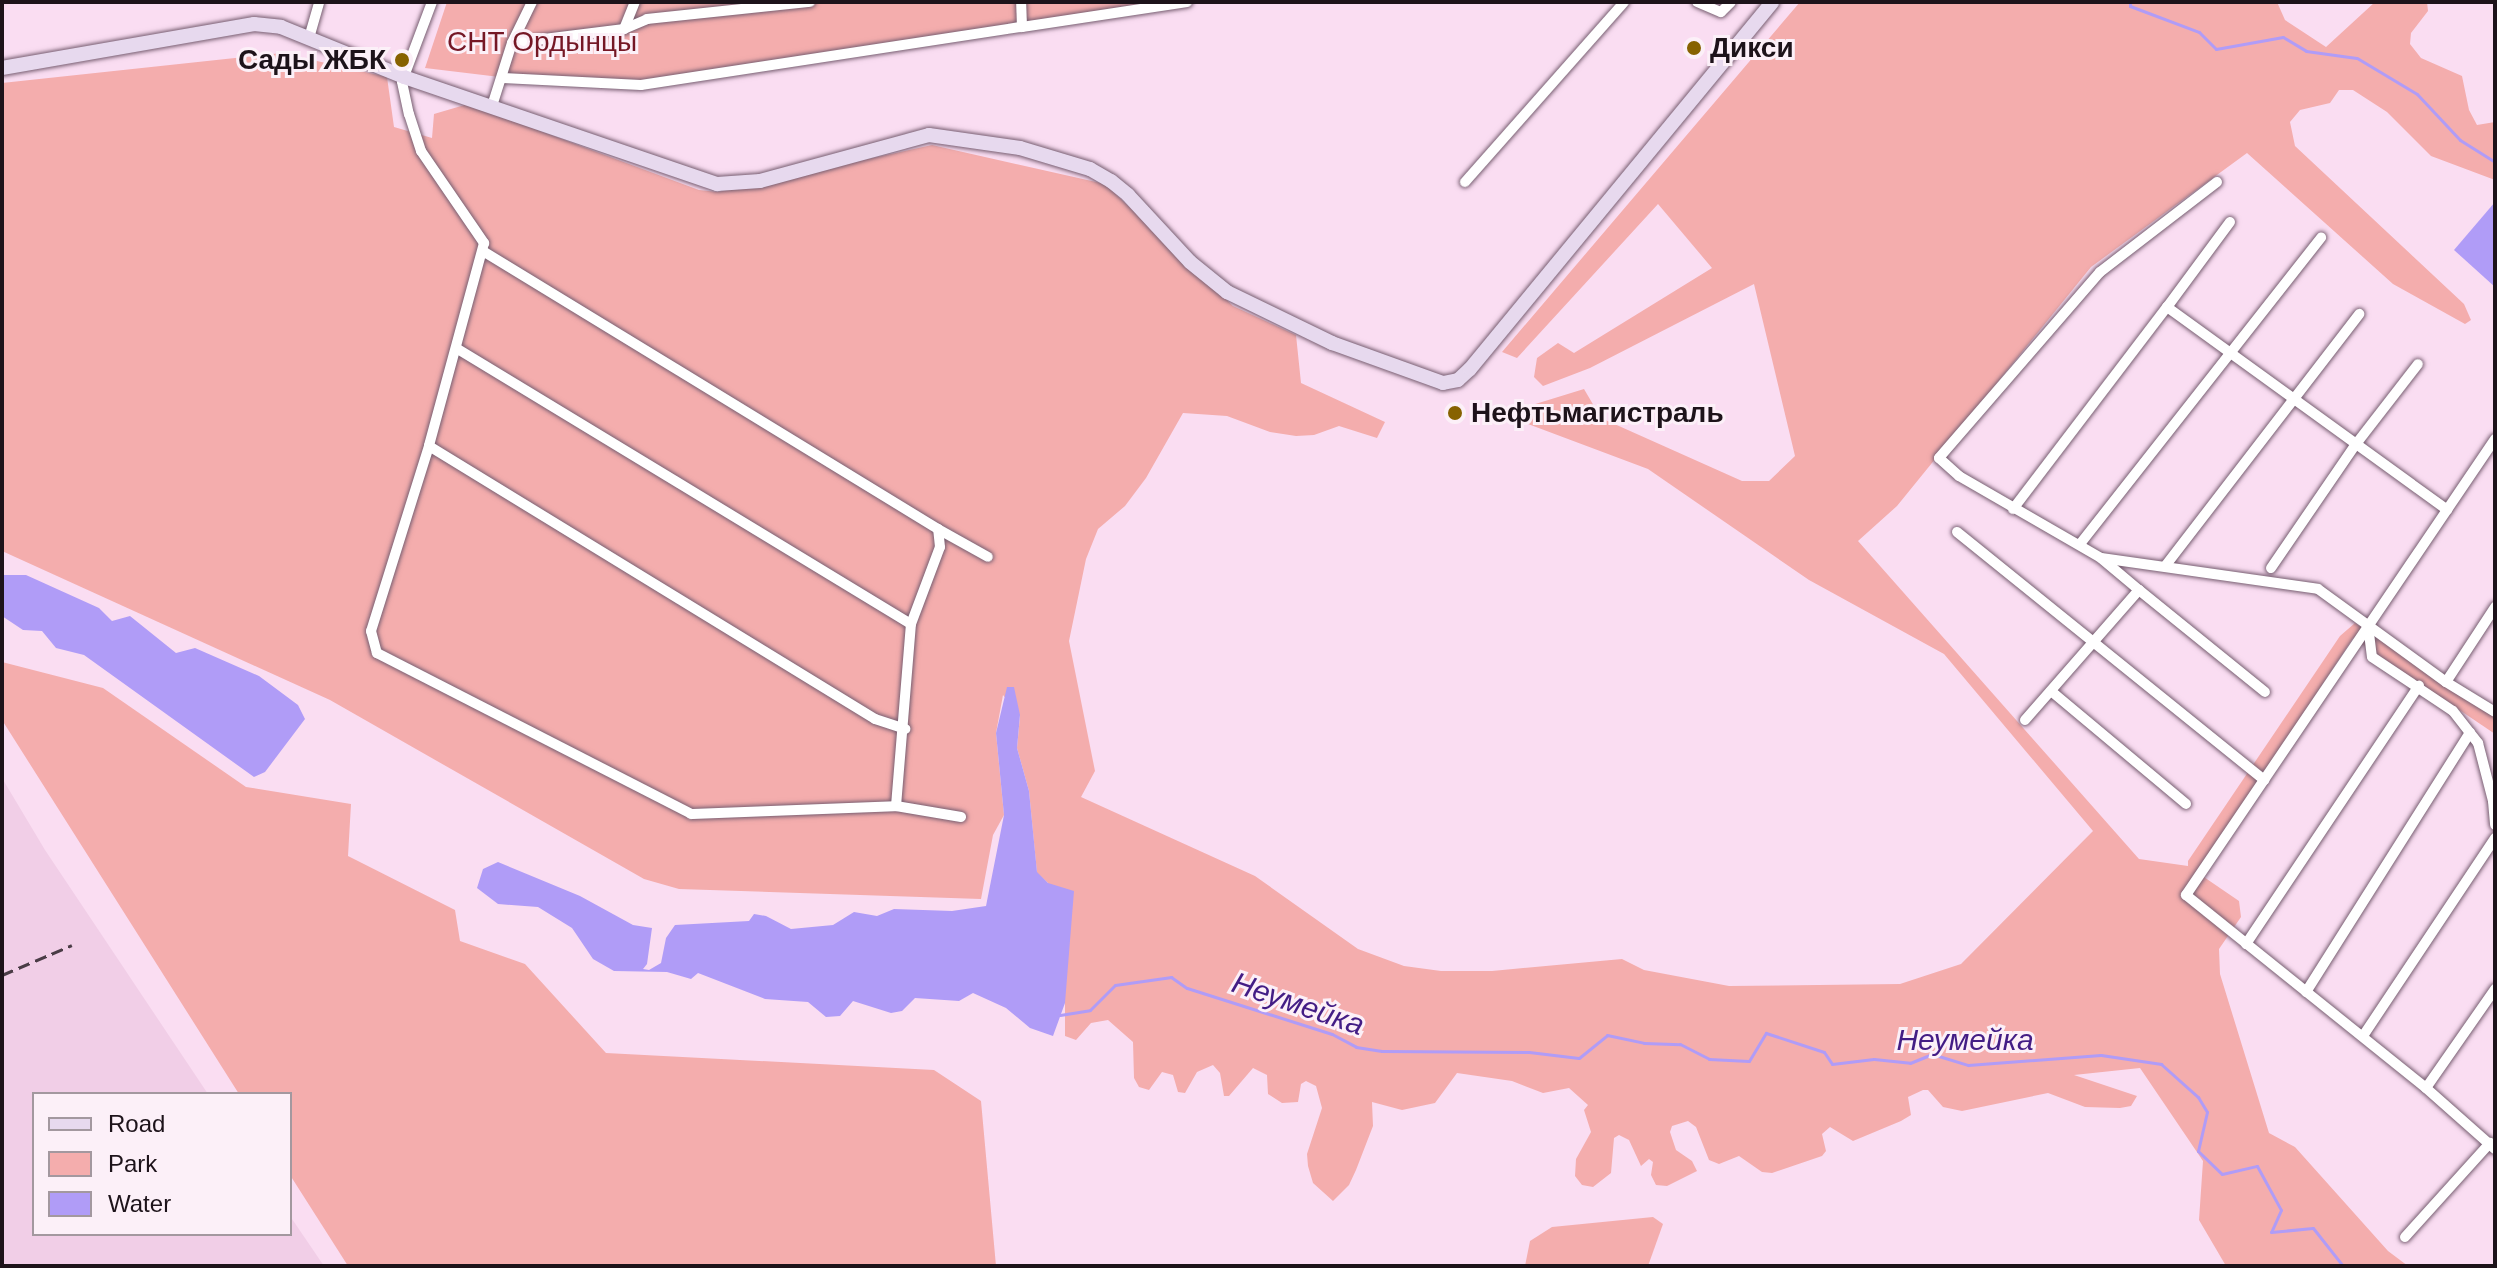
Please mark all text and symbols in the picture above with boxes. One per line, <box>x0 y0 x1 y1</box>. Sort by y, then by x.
park label: СНТ Ордынцы <box>447 25 637 59</box>
place label: Дикси <box>1710 31 1794 65</box>
marker: Дикси <box>1685 39 1703 57</box>
place label: Сады ЖБК <box>238 43 386 77</box>
marker: Сады ЖБК <box>393 51 411 69</box>
place label: Нефтьмагистраль <box>1471 396 1724 430</box>
marker: Нефтьмагистраль <box>1446 404 1464 422</box>
water label: Неумейка <box>1227 965 1369 1043</box>
water label: Неумейка <box>1896 1022 2034 1058</box>
legend <box>32 1092 292 1236</box>
text: Road <box>108 1110 165 1137</box>
text: Park <box>108 1150 157 1177</box>
text: Water <box>108 1190 171 1217</box>

